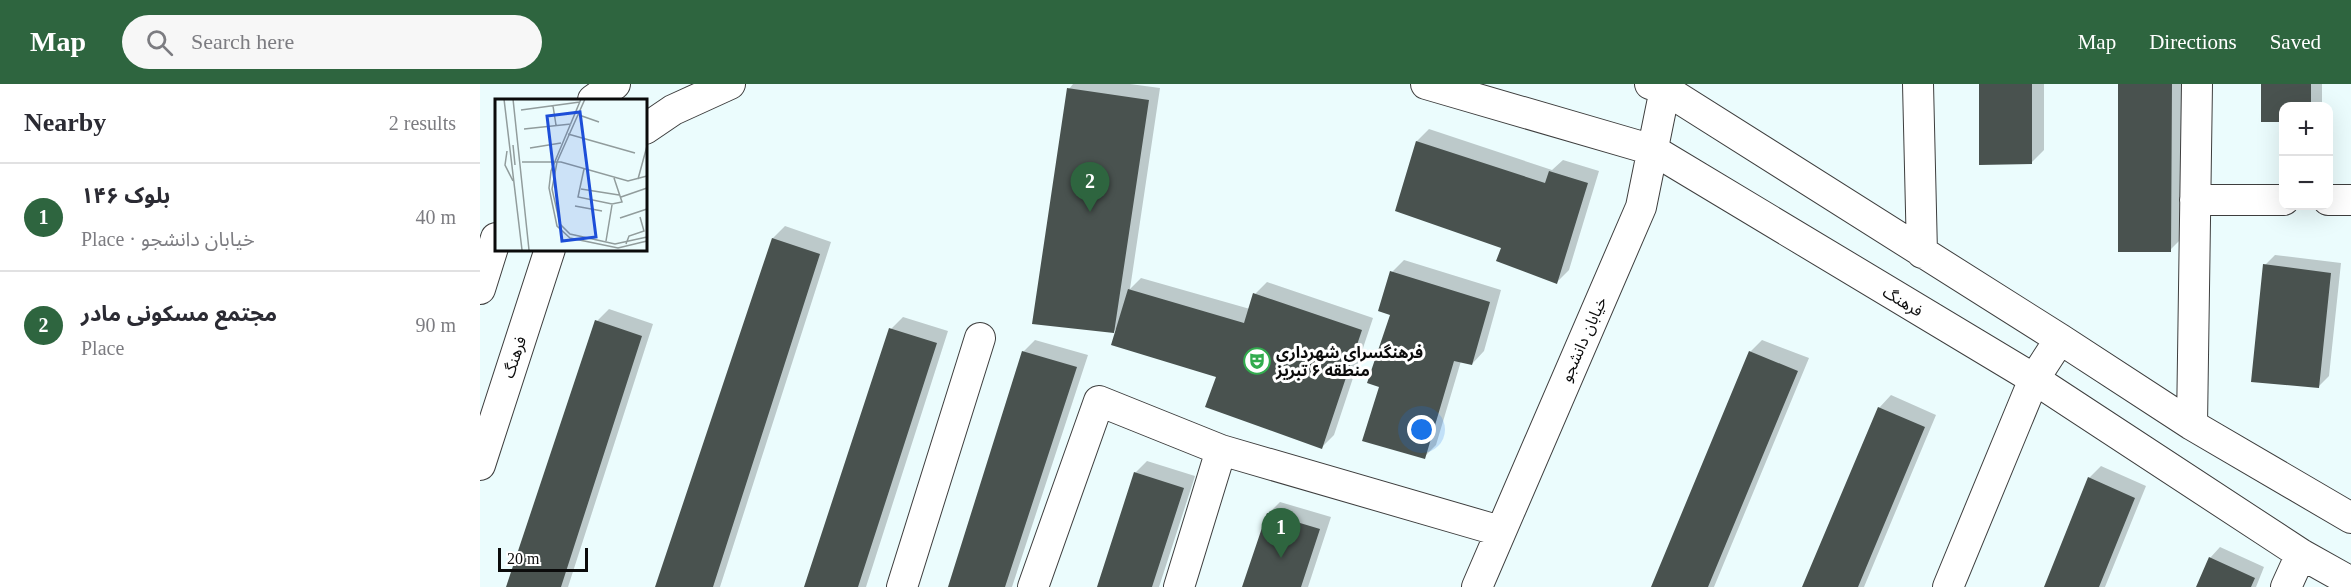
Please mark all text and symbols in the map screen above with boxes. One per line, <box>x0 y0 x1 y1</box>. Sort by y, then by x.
search box <box>122 15 542 69</box>
text: Map <box>30 26 86 57</box>
icon: search <box>143 26 176 59</box>
text: Search here <box>191 29 294 54</box>
text: Map <box>2078 30 2116 54</box>
text: Directions <box>2149 30 2237 54</box>
text: Saved <box>2270 30 2321 54</box>
inset map <box>495 99 646 250</box>
map controls <box>2279 102 2333 210</box>
button: + <box>2279 102 2333 156</box>
text: Nearby <box>24 108 106 137</box>
text: 2 results <box>389 112 456 134</box>
button: − <box>2279 156 2333 210</box>
pin: 2 <box>1070 162 1110 212</box>
text: بلوک ۱۴۶ <box>81 183 170 208</box>
text: 1 <box>39 206 49 228</box>
text: 40 m <box>415 206 456 228</box>
text: Place · خیابان دانشجو <box>81 228 255 250</box>
street label: فرهنگ <box>1879 283 1926 321</box>
street label: خیابان دانشجو <box>1557 294 1611 385</box>
text: مجتمع مسکونی مادر <box>81 301 277 326</box>
text: 2 <box>39 314 49 336</box>
text: 90 m <box>415 314 456 336</box>
street label: فرهنگ <box>500 334 530 381</box>
text: Place <box>81 337 124 359</box>
place label: فرهنگسرای شهرداری منطقه ۶ تبریز <box>1275 344 1423 380</box>
theatre icon: فرهنگسرای شهرداری منطقه ۶ تبریز <box>1242 346 1272 376</box>
your location <box>1407 415 1436 444</box>
pin: 1 <box>1262 508 1300 558</box>
scale bar <box>498 545 588 572</box>
text: 20 m <box>507 550 539 567</box>

